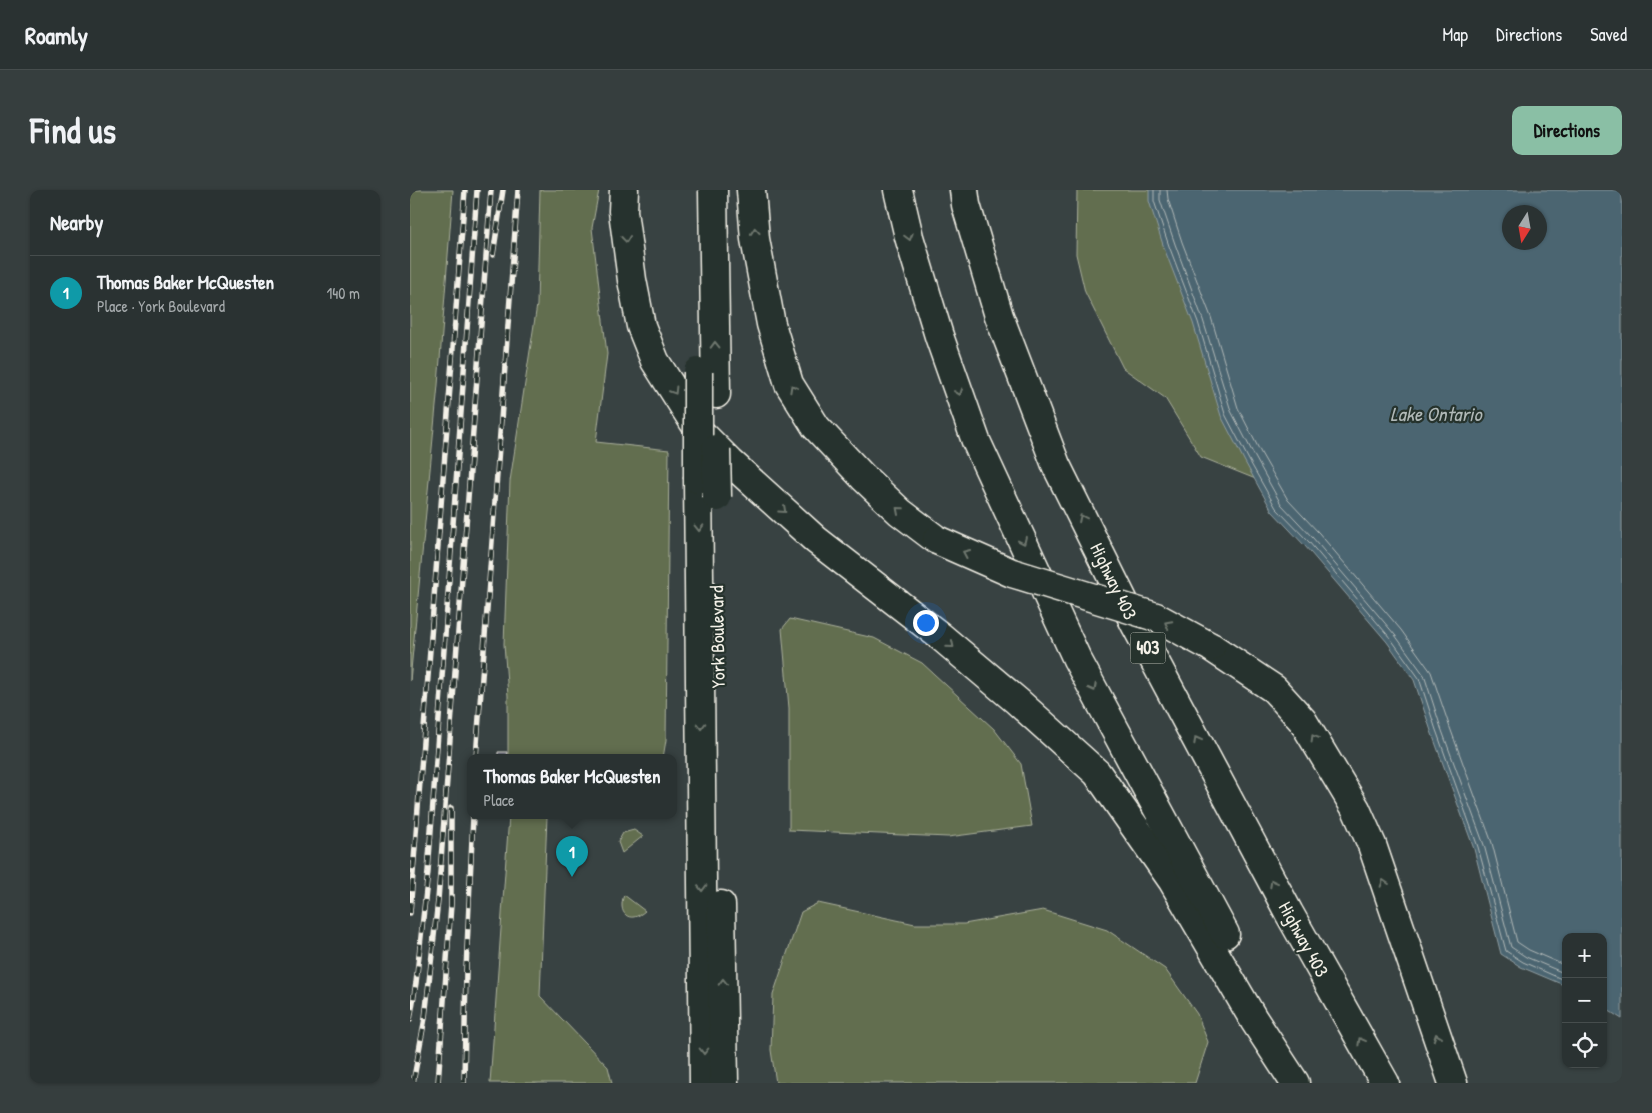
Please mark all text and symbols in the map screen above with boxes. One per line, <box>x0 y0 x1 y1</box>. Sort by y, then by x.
text: Roamly <box>25 19 88 51</box>
text: Map <box>1443 22 1468 47</box>
text: Directions <box>1496 22 1562 47</box>
text: Saved <box>1590 22 1627 47</box>
button: Directions <box>1512 106 1622 155</box>
text: Find us <box>30 107 116 154</box>
north arrow <box>1502 205 1547 250</box>
text: Nearby <box>50 208 103 237</box>
one-way arrow <box>749 227 760 235</box>
one-way arrow <box>904 233 914 241</box>
one-way arrow <box>621 234 631 243</box>
text: Thomas Baker McQuesten <box>97 269 274 295</box>
text: 1 <box>63 282 69 304</box>
text: 140 m <box>326 282 360 304</box>
text: Place · York Boulevard <box>97 295 225 317</box>
one-way arrow <box>710 341 721 349</box>
one-way arrow <box>789 385 799 394</box>
one-way arrow <box>668 386 678 395</box>
one-way arrow <box>953 387 963 396</box>
water label: Lake Ontario <box>1390 400 1484 427</box>
one-way arrow <box>778 504 787 513</box>
one-way arrow <box>895 507 904 516</box>
one-way arrow <box>1079 514 1089 523</box>
one-way arrow <box>694 524 704 532</box>
one-way arrow <box>1016 536 1026 545</box>
street label: Highway 403 <box>1084 538 1144 624</box>
one-way arrow <box>962 548 971 559</box>
street label: York Boulevard <box>703 585 731 689</box>
your location <box>913 610 939 636</box>
one-way arrow <box>1165 620 1174 630</box>
road number: 403 <box>1130 632 1166 663</box>
one-way arrow <box>945 640 954 649</box>
one-way arrow <box>1087 683 1097 692</box>
one-way arrow <box>696 722 706 730</box>
one-way arrow <box>1310 734 1320 743</box>
one-way arrow <box>1193 736 1203 745</box>
popup <box>467 754 677 819</box>
text: Thomas Baker McQuesten <box>483 763 661 789</box>
text: Place <box>483 789 514 811</box>
pin: 1 <box>556 836 588 877</box>
one-way arrow <box>1269 880 1279 889</box>
one-way arrow <box>1380 880 1390 888</box>
one-way arrow <box>697 884 707 892</box>
street label: Highway 403 <box>1273 897 1335 981</box>
map controls <box>1562 933 1607 1068</box>
button: + <box>1562 933 1607 978</box>
one-way arrow <box>718 978 728 986</box>
button: − <box>1562 978 1607 1023</box>
button: locate <box>1562 1023 1607 1068</box>
one-way arrow <box>1433 1033 1443 1042</box>
one-way arrow <box>1357 1037 1367 1046</box>
one-way arrow <box>699 1047 709 1055</box>

